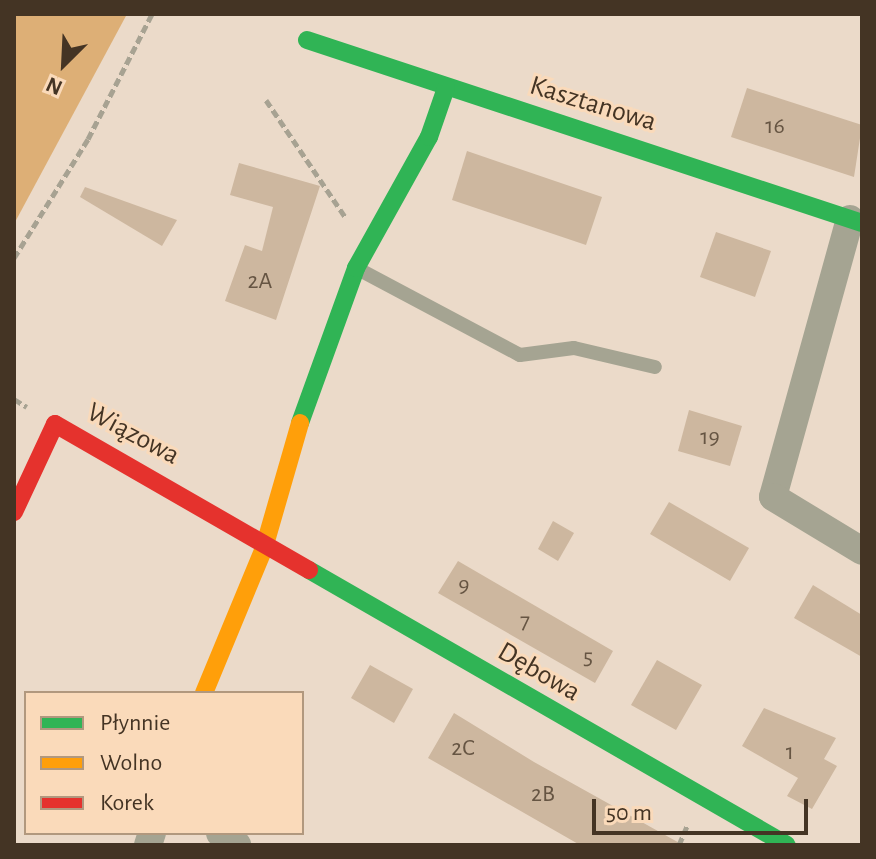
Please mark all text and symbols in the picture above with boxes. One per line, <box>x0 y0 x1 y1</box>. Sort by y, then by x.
north arrow <box>24 24 104 104</box>
street label: Kasztanowa <box>526 69 660 139</box>
text: N <box>43 73 66 99</box>
house number: 16 <box>765 113 785 141</box>
house number: 2A <box>248 268 272 296</box>
street label: Wiązowa <box>81 396 185 472</box>
house number: 19 <box>700 424 720 452</box>
house number: 9 <box>458 572 470 600</box>
house number: 7 <box>520 608 530 636</box>
street label: Dębowa <box>492 635 586 709</box>
house number: 5 <box>583 644 593 672</box>
legend <box>24 691 304 835</box>
text: Płynnie <box>100 711 170 735</box>
house number: 2C <box>451 735 475 763</box>
house number: 1 <box>786 739 794 767</box>
text: Wolno <box>100 751 162 775</box>
house number: 2B <box>531 781 555 809</box>
scale bar <box>596 783 812 833</box>
text: Korek <box>100 791 154 815</box>
text: 50 m <box>606 801 652 825</box>

